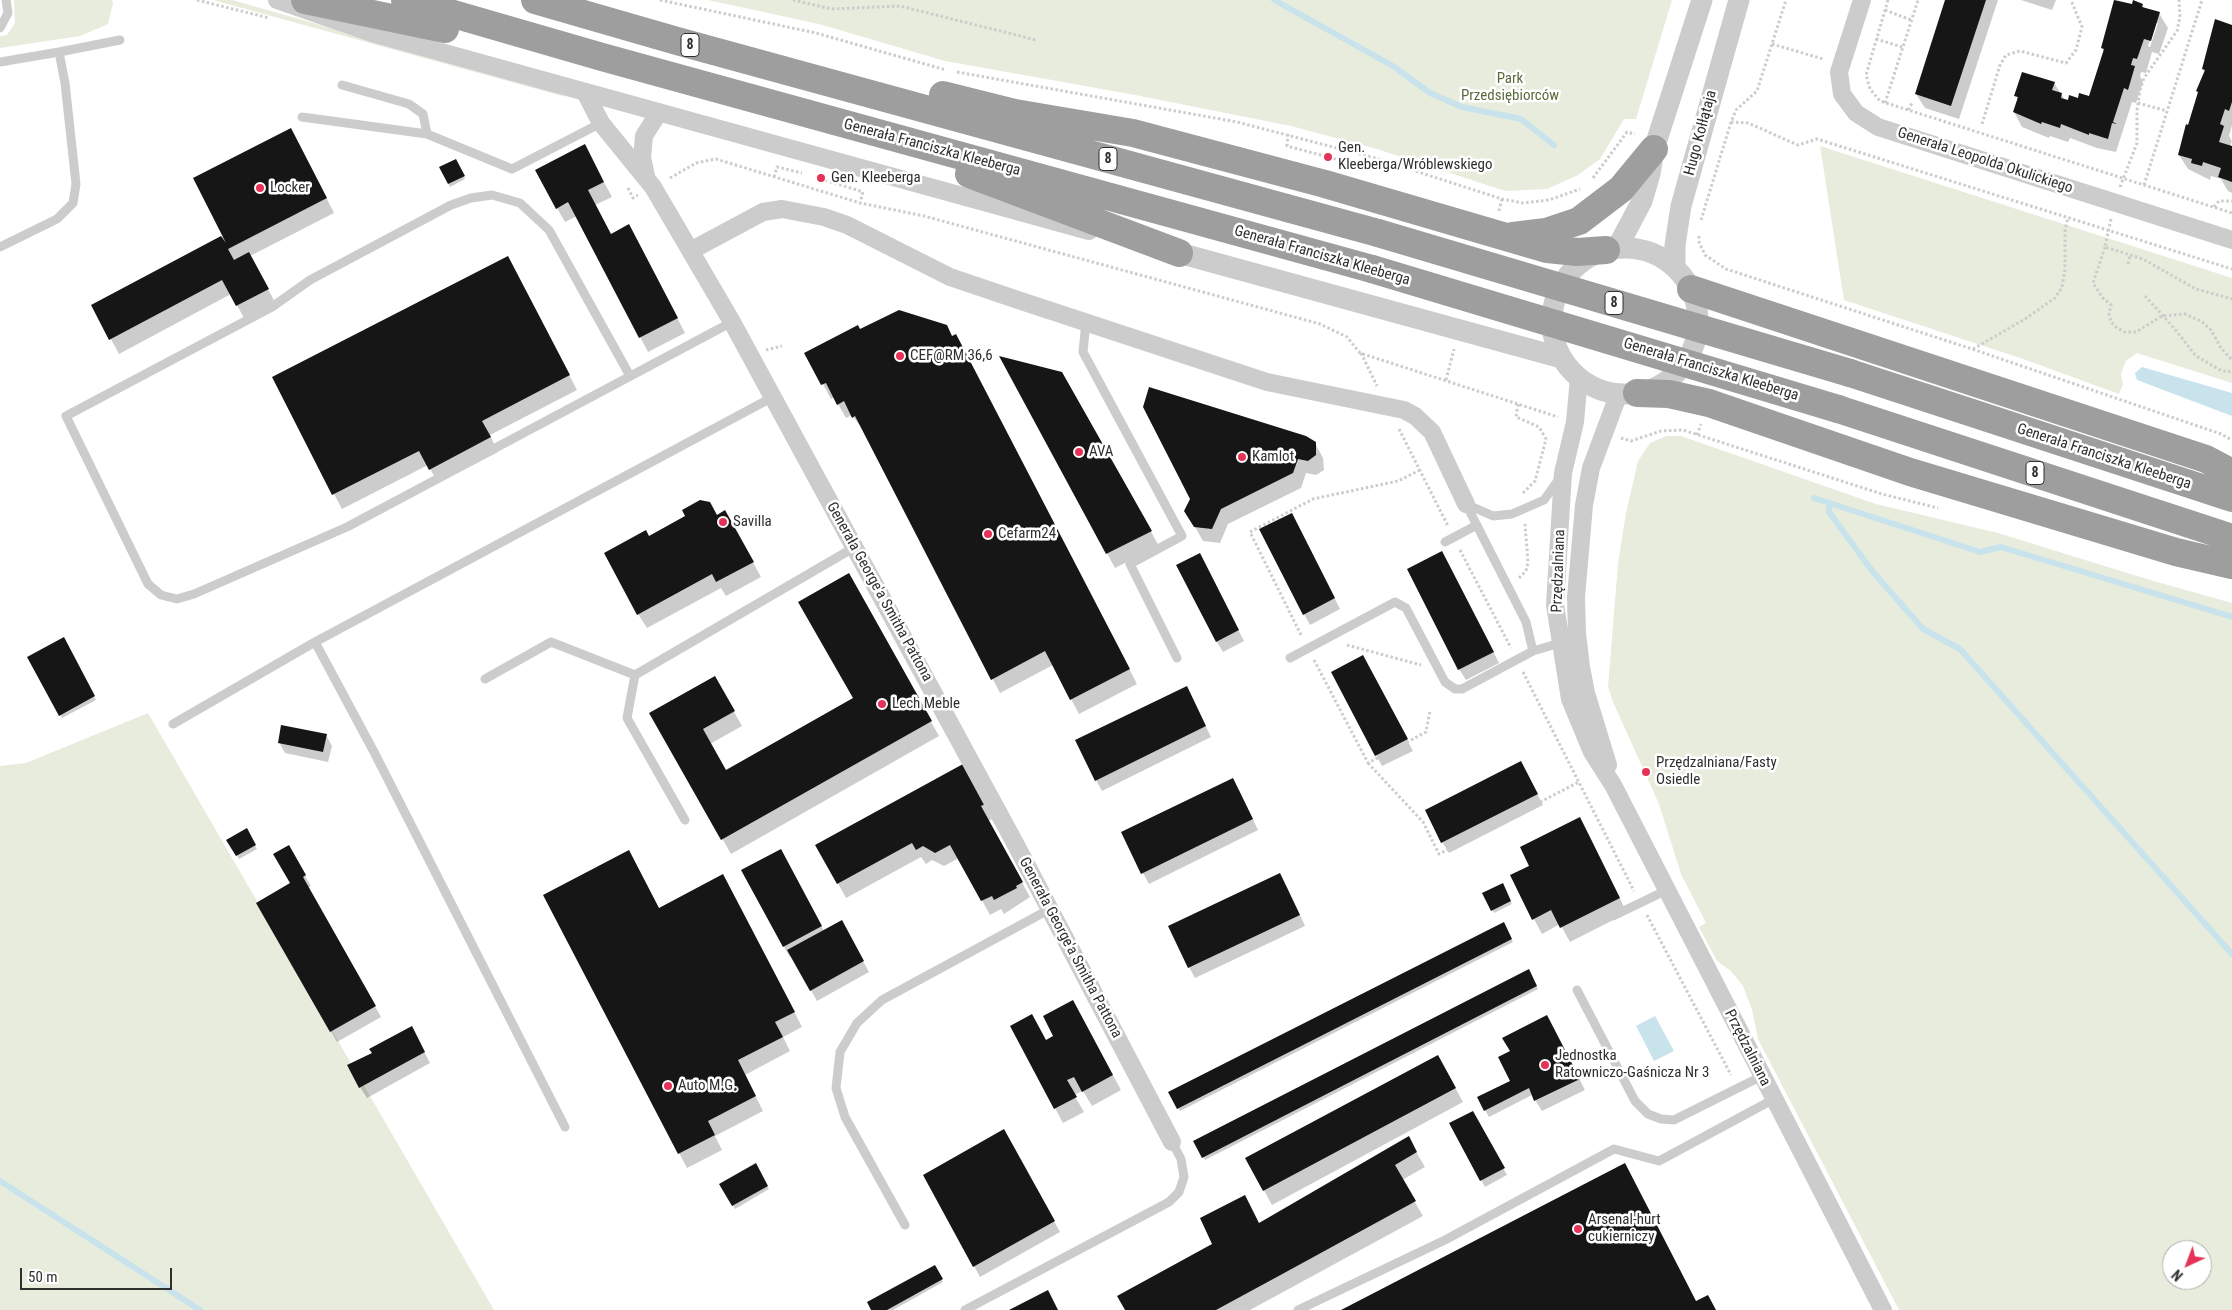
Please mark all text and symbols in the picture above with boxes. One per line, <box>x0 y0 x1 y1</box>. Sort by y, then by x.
road number: 8 <box>681 34 699 56</box>
park label: Park Przedsiębiorców <box>1461 70 1559 105</box>
street label: Hugo Kołłątaja <box>1681 89 1721 177</box>
street label: Generała Franciszka Kleeberga <box>842 116 1022 180</box>
street label: Generała Leopolda Okulickiego <box>1895 124 2075 198</box>
place label: Gen. Kleeberga/Wróblewskiego <box>1338 139 1493 174</box>
road number: 8 <box>1099 148 1117 170</box>
marker: Gen. Kleeberga/Wróblewskiego <box>1322 151 1334 163</box>
place label: Gen. Kleeberga <box>831 169 921 187</box>
marker: Gen. Kleeberga <box>815 172 827 184</box>
place label: Locker <box>270 179 310 197</box>
marker: Locker <box>254 182 266 194</box>
street label: Generała Franciszka Kleeberga <box>1232 222 1412 290</box>
road number: 8 <box>1605 292 1623 314</box>
street label: Generała Franciszka Kleeberga <box>1621 335 1801 405</box>
place label: CEF@RM 36,6 <box>910 347 993 365</box>
marker: CEF@RM 36,6 <box>894 350 906 362</box>
street label: Generała Franciszka Kleeberga <box>2015 420 2193 494</box>
place label: AVA <box>1089 443 1114 461</box>
marker: AVA <box>1073 446 1085 458</box>
place label: Kamlot <box>1252 448 1294 466</box>
marker: Kamlot <box>1236 451 1248 463</box>
road number: 8 <box>2026 462 2044 484</box>
street label: Generała George'a Smitha Pattona <box>822 499 936 685</box>
place label: Savilla <box>733 513 772 531</box>
marker: Savilla <box>717 516 729 528</box>
place label: Cefarm24 <box>998 525 1056 543</box>
marker: Cefarm24 <box>982 528 994 540</box>
street label: Przędzalniana <box>1549 529 1569 613</box>
place label: Lech Meble <box>892 695 960 713</box>
marker: Lech Meble <box>876 698 888 710</box>
place label: Przędzalniana/Fasty Osiedle <box>1656 754 1777 789</box>
marker: Przędzalniana/Fasty Osiedle <box>1640 766 1652 778</box>
street label: Generała George'a Smitha Pattona <box>1015 855 1125 1041</box>
street label: Przędzalniana <box>1720 1007 1774 1089</box>
place label: Jednostka Ratowniczo-Gaśnicza Nr 3 <box>1555 1047 1710 1082</box>
marker: Jednostka Ratowniczo-Gaśnicza Nr 3 <box>1539 1059 1551 1071</box>
place label: Auto M.G. <box>678 1077 737 1095</box>
marker: Auto M.G. <box>662 1080 674 1092</box>
place label: Arsenal-hurt cukierniczy <box>1588 1211 1661 1246</box>
marker: Arsenal-hurt cukierniczy <box>1572 1223 1584 1235</box>
north arrow <box>2162 1240 2212 1290</box>
scale bar <box>22 1258 175 1290</box>
text: N <box>2169 1266 2186 1284</box>
text: 50 m <box>28 1268 58 1286</box>

